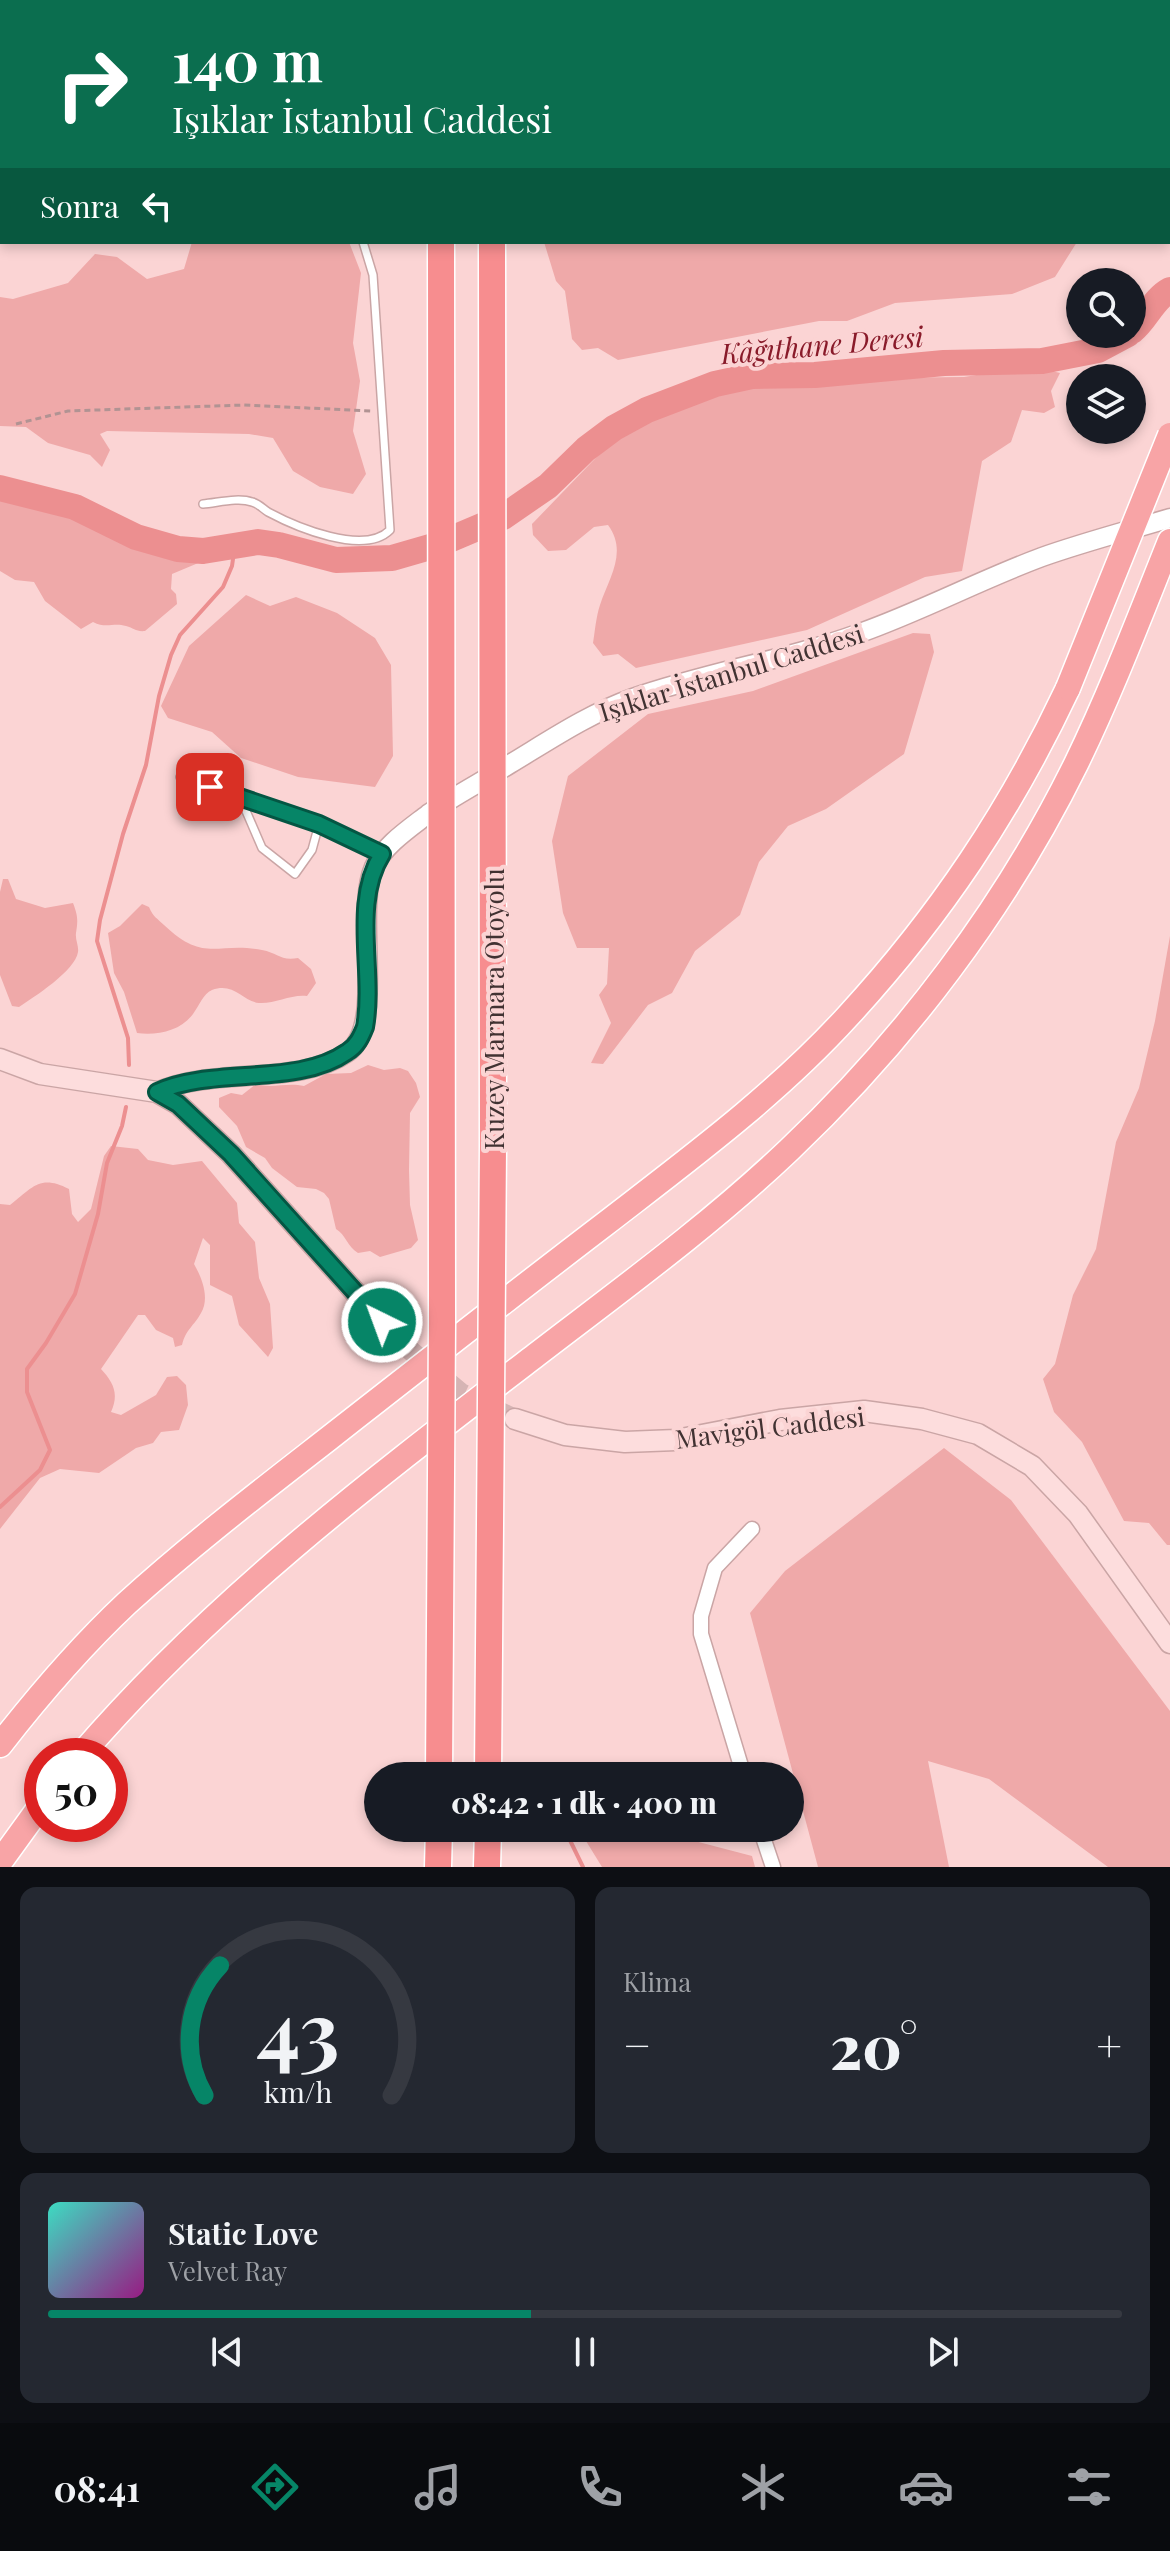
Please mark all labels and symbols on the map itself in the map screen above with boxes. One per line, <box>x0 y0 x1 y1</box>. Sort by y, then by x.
water label: Kâğıthane Deresi <box>718 317 925 371</box>
street label: Işıklar İstanbul Caddesi <box>595 615 868 729</box>
pin <box>176 753 244 821</box>
street label: Kuzey Marmara Otoyolu <box>476 868 511 1150</box>
position arrow <box>340 1280 424 1364</box>
street label: Mavigöl Caddesi <box>673 1398 867 1456</box>
speed limit sign: 50 <box>24 1738 128 1842</box>

